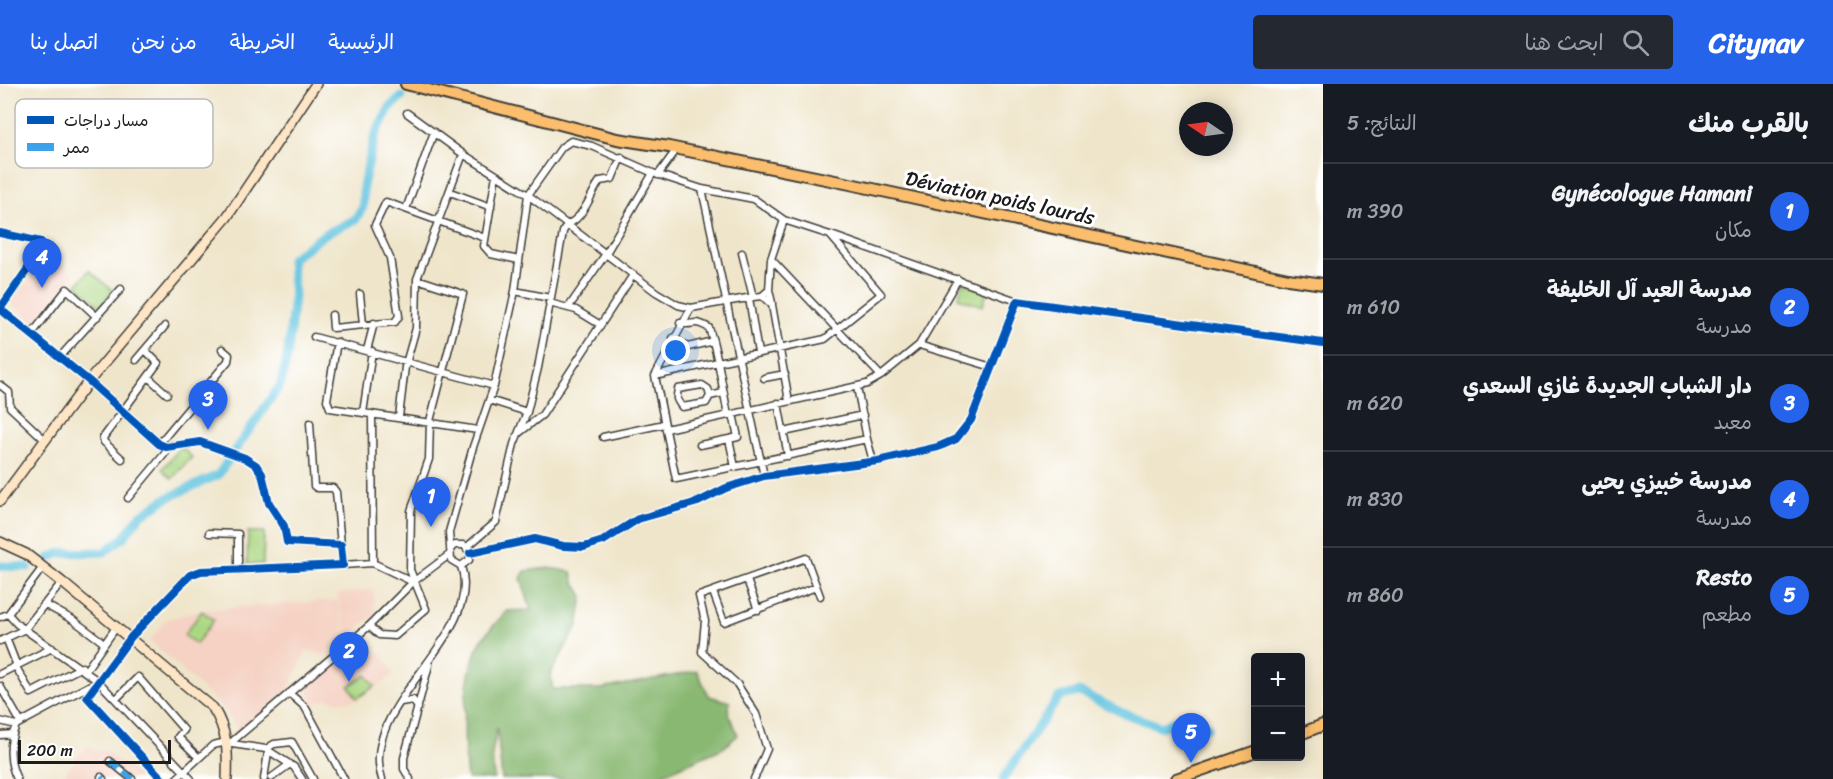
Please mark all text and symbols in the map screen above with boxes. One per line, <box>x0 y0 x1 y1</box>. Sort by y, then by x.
search box <box>1253 15 1673 69</box>
text: Citynav <box>1709 18 1803 67</box>
text: اتصل بنا <box>30 23 98 61</box>
text: من نحن <box>131 23 197 61</box>
text: الخريطة <box>230 23 295 61</box>
text: الرئيسية <box>328 23 394 61</box>
text: ابحث هنا <box>1524 23 1604 62</box>
icon: search <box>1619 26 1652 59</box>
legend <box>15 99 213 168</box>
text: بالقرب منك <box>1688 100 1809 146</box>
north arrow <box>1179 102 1233 156</box>
text: مسار دراجات <box>64 106 149 135</box>
text: النتائج: 5 <box>1347 106 1417 141</box>
text: ممر <box>62 133 90 162</box>
street label: Déviation poids lourds <box>902 161 1098 235</box>
text: Gynécologue Hamani <box>1552 174 1752 213</box>
text: 390 m <box>1347 194 1403 229</box>
text: 1 <box>1785 194 1794 229</box>
text: مكان <box>1715 213 1752 248</box>
pin: 4 <box>22 238 62 288</box>
text: مدرسة العيد آل الخليفة <box>1547 270 1752 309</box>
text: 610 m <box>1347 290 1400 325</box>
text: 2 <box>1784 290 1795 325</box>
text: مدرسة <box>1696 309 1752 344</box>
your location <box>661 336 690 365</box>
text: دار الشباب الجديدة غازي السعدي <box>1463 366 1752 405</box>
pin: 3 <box>188 380 228 430</box>
text: 620 m <box>1347 386 1403 421</box>
text: 3 <box>1784 386 1795 421</box>
text: معبد <box>1714 405 1752 440</box>
text: مدرسة خبيزي يحيى <box>1581 462 1752 501</box>
pin: 1 <box>412 478 450 527</box>
text: 830 m <box>1347 482 1403 517</box>
text: 4 <box>1783 482 1796 517</box>
text: مدرسة <box>1696 501 1752 536</box>
text: Resto <box>1696 558 1752 597</box>
text: 860 m <box>1347 578 1404 613</box>
text: 5 <box>1783 578 1796 613</box>
text: مطعم <box>1701 597 1752 632</box>
pin: 2 <box>330 632 368 682</box>
map controls <box>1251 653 1305 761</box>
button: + <box>1251 653 1305 707</box>
button: − <box>1251 707 1305 761</box>
pin: 5 <box>1172 714 1210 763</box>
text: 200 m <box>27 736 73 765</box>
scale bar <box>18 737 171 764</box>

